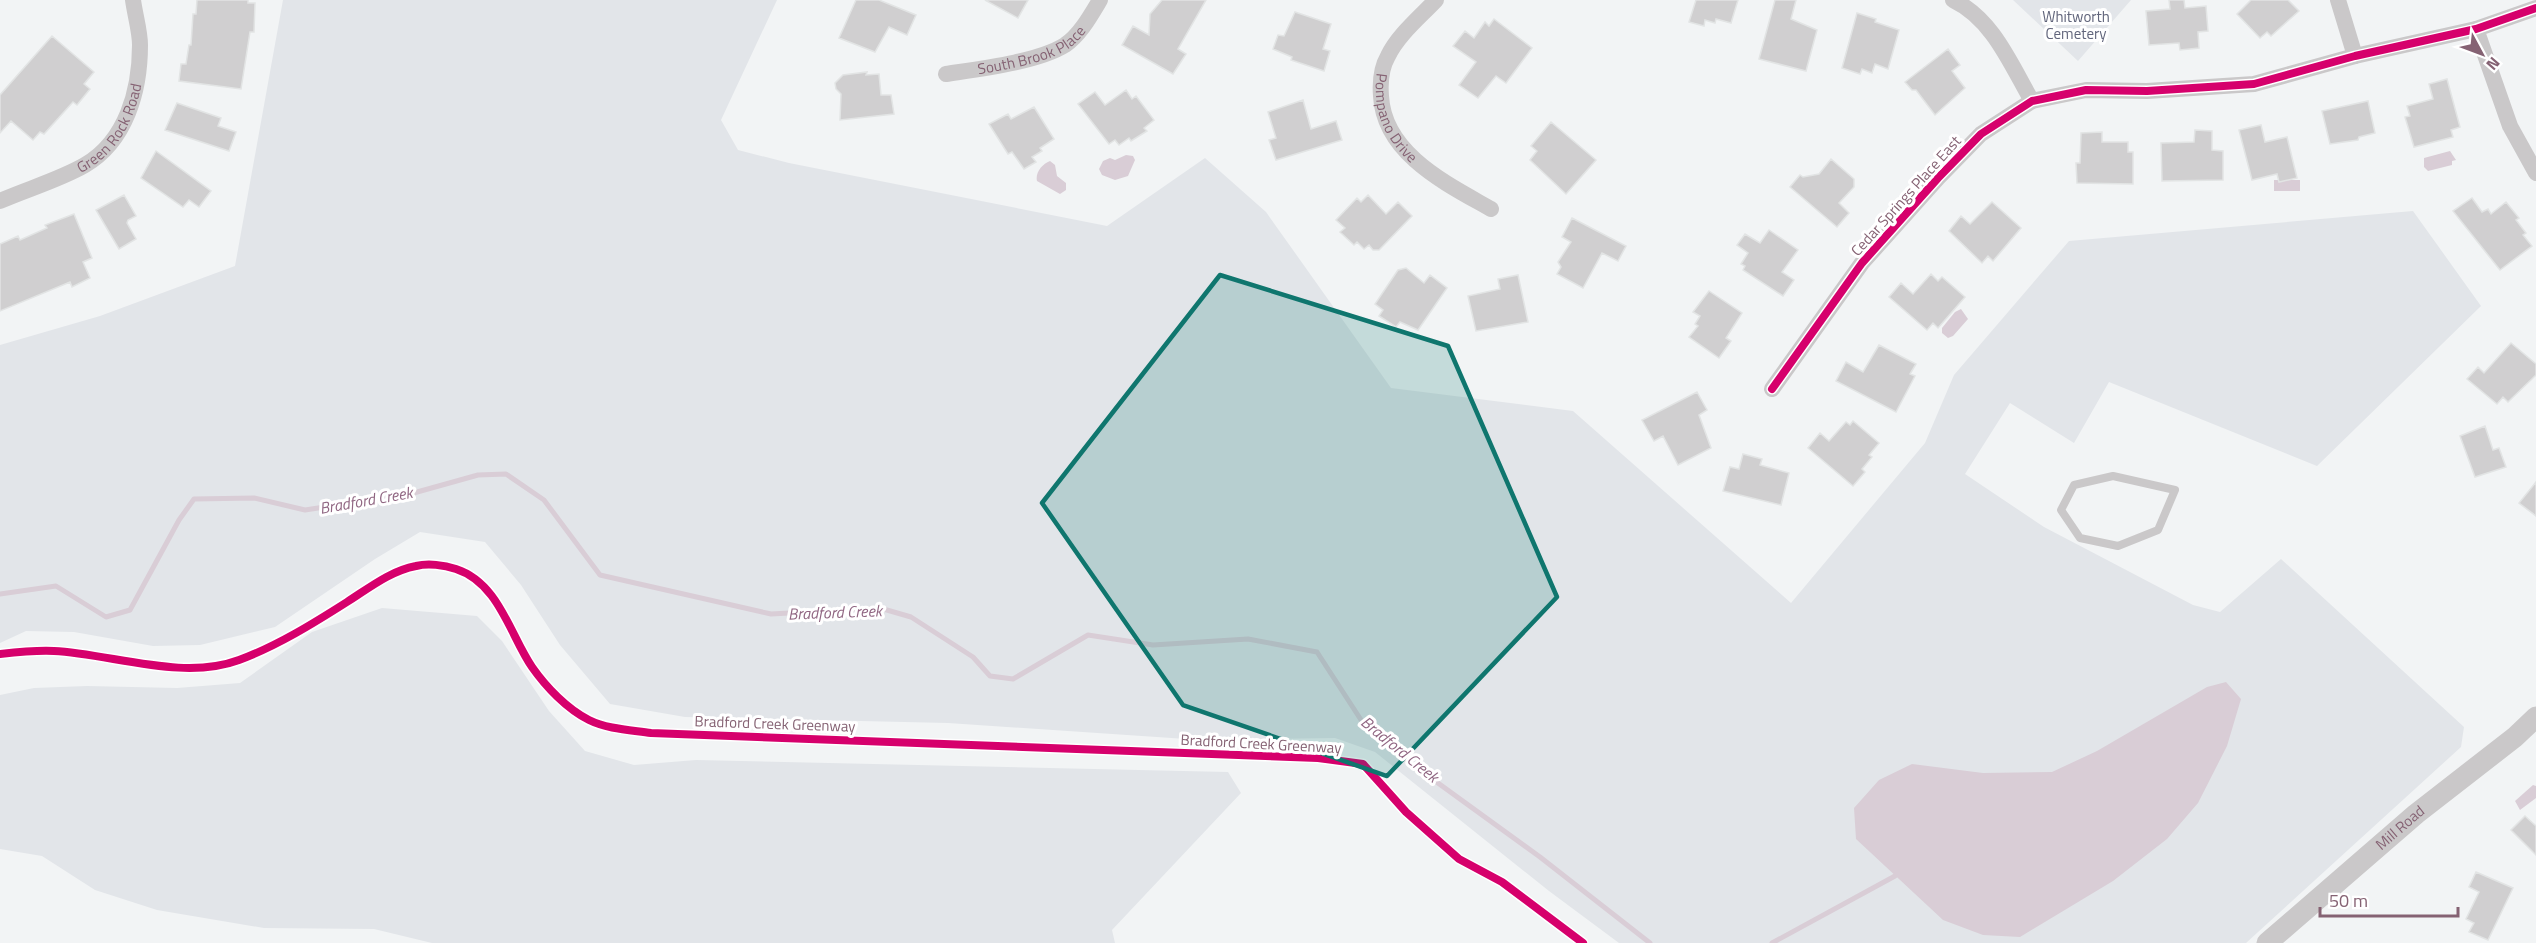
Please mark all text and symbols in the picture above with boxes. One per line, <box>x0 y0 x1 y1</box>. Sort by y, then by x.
park label: Whitworth Cemetery <box>2042 5 2110 45</box>
street label: South Brook Place <box>976 20 1091 80</box>
north arrow <box>2452 24 2512 84</box>
text: N <box>2481 52 2506 76</box>
street label: Pompano Drive <box>1370 72 1423 168</box>
street label: Green Rock Road <box>72 81 147 179</box>
street label: Cedar Springs Place East <box>1845 130 1967 261</box>
water label: Bradford Creek <box>318 480 416 520</box>
water label: Bradford Creek <box>788 598 884 626</box>
street label: Bradford Creek Greenway <box>694 709 856 738</box>
water label: Bradford Creek <box>1356 710 1446 789</box>
street label: Bradford Creek Greenway <box>1180 728 1342 759</box>
street label: Mill Road <box>2370 799 2429 855</box>
scale bar <box>2320 880 2458 918</box>
text: 50 m <box>2329 887 2368 914</box>

